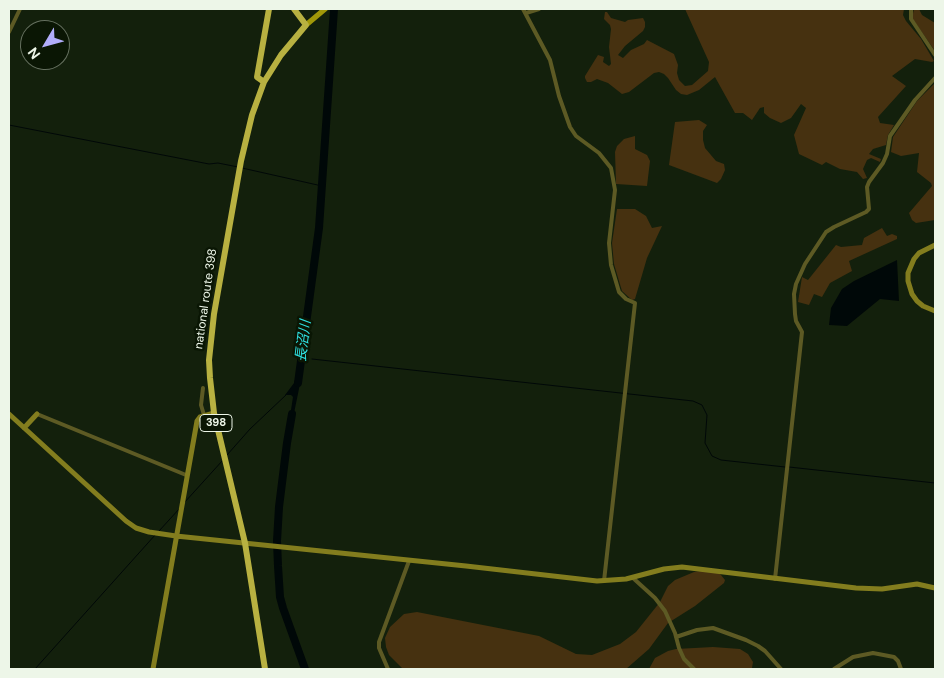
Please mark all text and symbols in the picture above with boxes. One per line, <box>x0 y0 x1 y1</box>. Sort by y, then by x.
north arrow <box>20 20 70 70</box>
text: N <box>24 44 44 63</box>
street label: national route 398 <box>192 248 220 350</box>
water label: 長沼川 <box>293 319 315 363</box>
road number: 398 <box>200 414 232 432</box>

